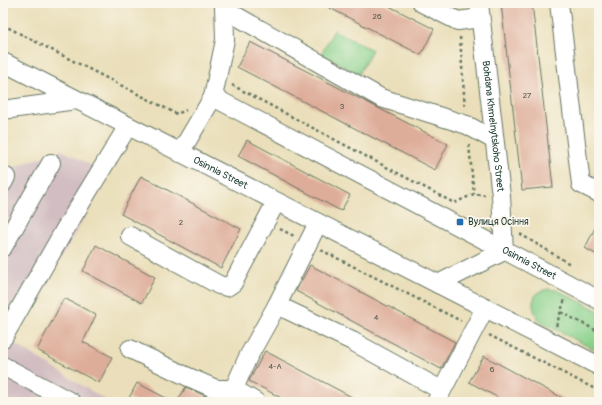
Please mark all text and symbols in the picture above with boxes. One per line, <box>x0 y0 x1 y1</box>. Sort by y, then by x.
house number: 26 <box>372 12 382 21</box>
street label: Bohdana Khmelnytskoho Street <box>480 60 507 193</box>
house number: 27 <box>523 91 532 100</box>
house number: 3 <box>340 102 345 111</box>
street label: Osinnia Street <box>191 154 251 192</box>
place label: Вулиця Осіння <box>468 216 529 228</box>
marker: Вулиця Осіння <box>455 217 465 227</box>
house number: 2 <box>179 218 184 227</box>
street label: Osinnia Street <box>500 244 559 283</box>
house number: 4 <box>374 313 379 322</box>
house number: 4-А <box>268 362 282 371</box>
house number: 6 <box>490 365 495 374</box>

